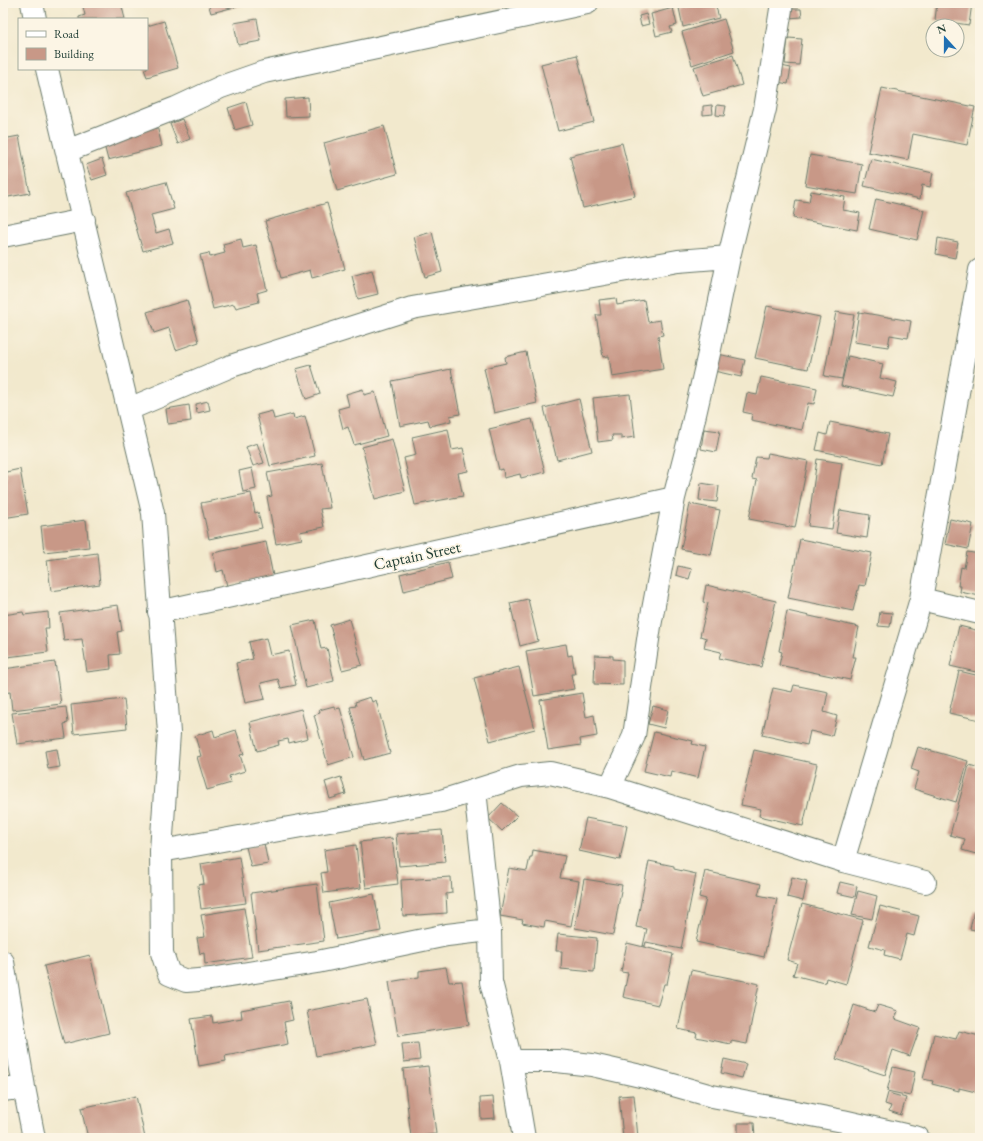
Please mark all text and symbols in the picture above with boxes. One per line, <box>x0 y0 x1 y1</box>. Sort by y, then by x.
legend <box>18 18 148 70</box>
north arrow <box>925 18 965 58</box>
text: N <box>935 20 948 37</box>
text: Road <box>54 26 80 42</box>
text: Building <box>54 46 95 62</box>
street label: Captain Street <box>372 536 462 575</box>

